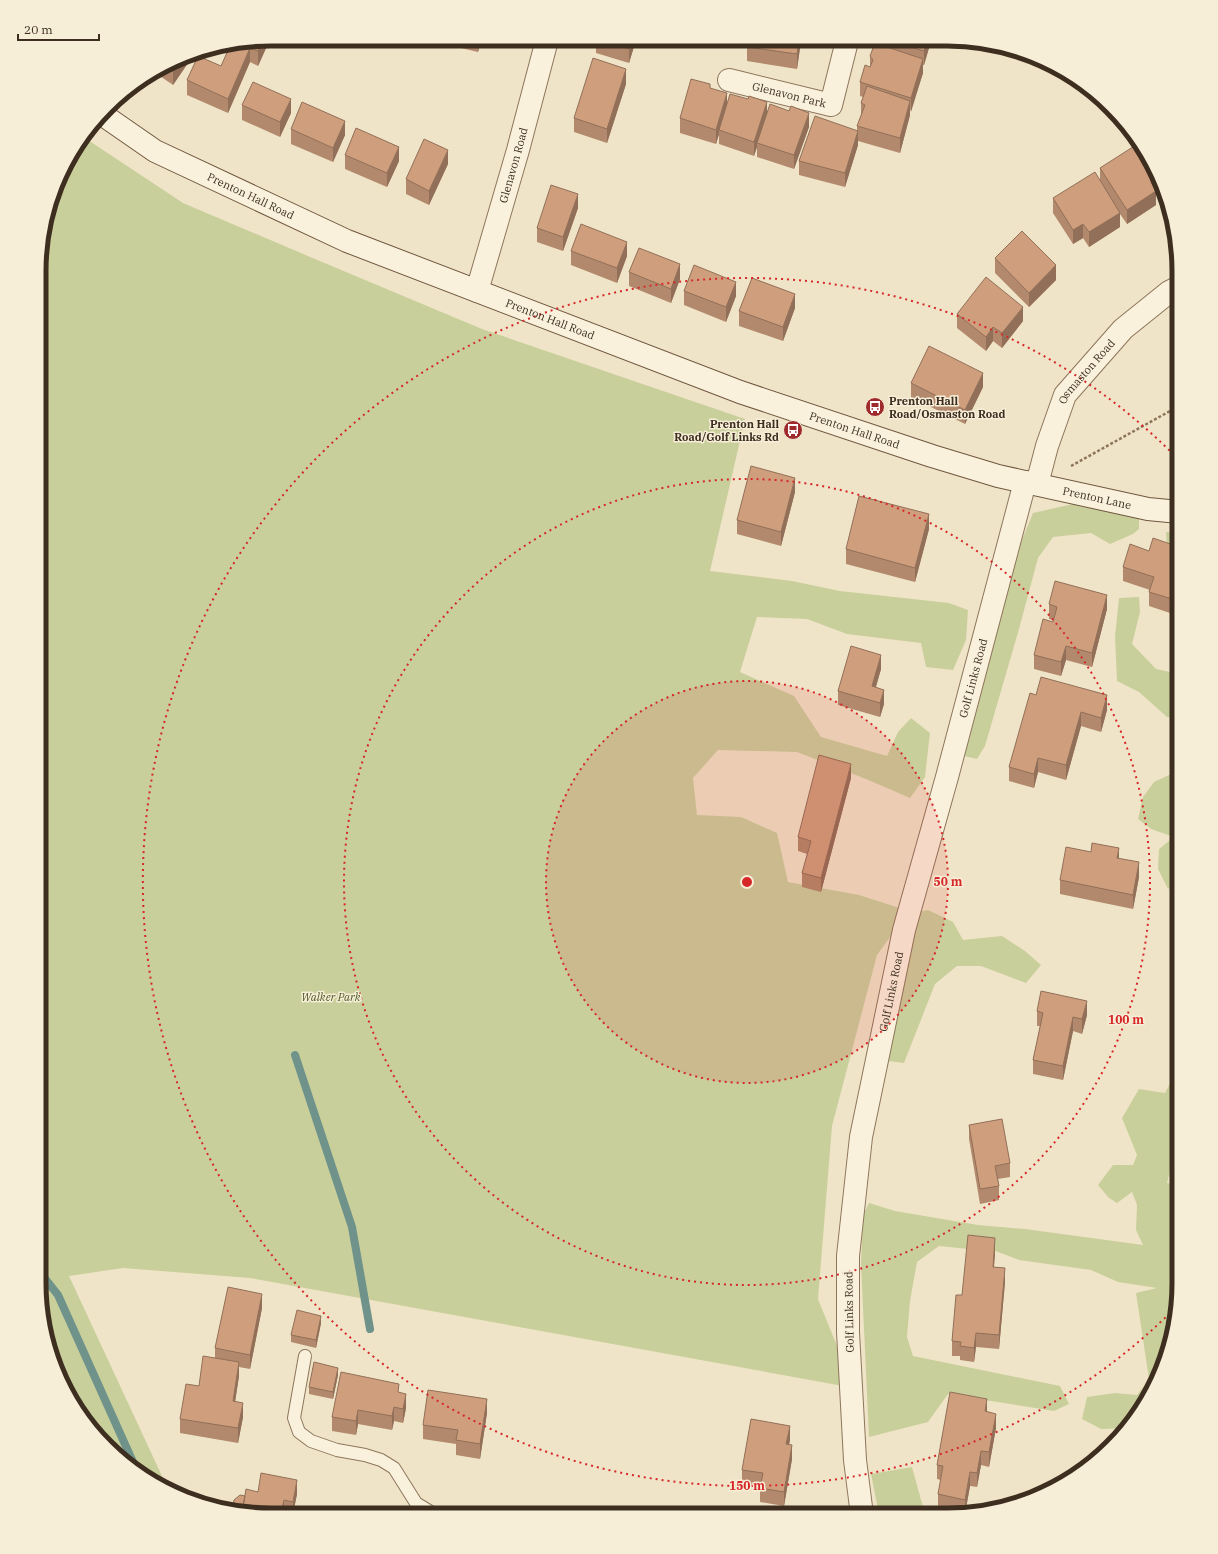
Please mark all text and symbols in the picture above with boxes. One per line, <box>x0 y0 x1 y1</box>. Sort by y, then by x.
scale bar <box>18 16 99 42</box>
text: 20 m <box>24 22 53 37</box>
street label: Glenavon Park <box>751 79 828 111</box>
street label: Glenavon Road <box>496 126 531 205</box>
street label: Prenton Hall Road <box>205 170 297 222</box>
street label: Prenton Hall Road <box>504 296 597 343</box>
street label: Osmaston Road <box>1055 336 1118 406</box>
place label: Prenton Hall Road/Osmaston Road <box>889 394 1006 421</box>
bus stop icon: Prenton Hall Road/Osmaston Road <box>864 396 886 418</box>
street label: Prenton Hall Road <box>807 409 902 452</box>
place label: Prenton Hall Road/Golf Links Rd <box>674 417 779 444</box>
bus stop icon: Prenton Hall Road/Golf Links Rd <box>782 419 804 441</box>
street label: Prenton Lane <box>1061 483 1133 512</box>
street label: Golf Links Road <box>956 637 990 719</box>
text: 50 m <box>934 874 963 889</box>
centre of rings <box>740 875 754 889</box>
street label: Golf Links Road <box>876 950 906 1033</box>
park label: Walker Park <box>301 990 361 1004</box>
text: 100 m <box>1108 1012 1144 1027</box>
street label: Golf Links Road <box>841 1271 857 1353</box>
text: 150 m <box>729 1478 765 1493</box>

